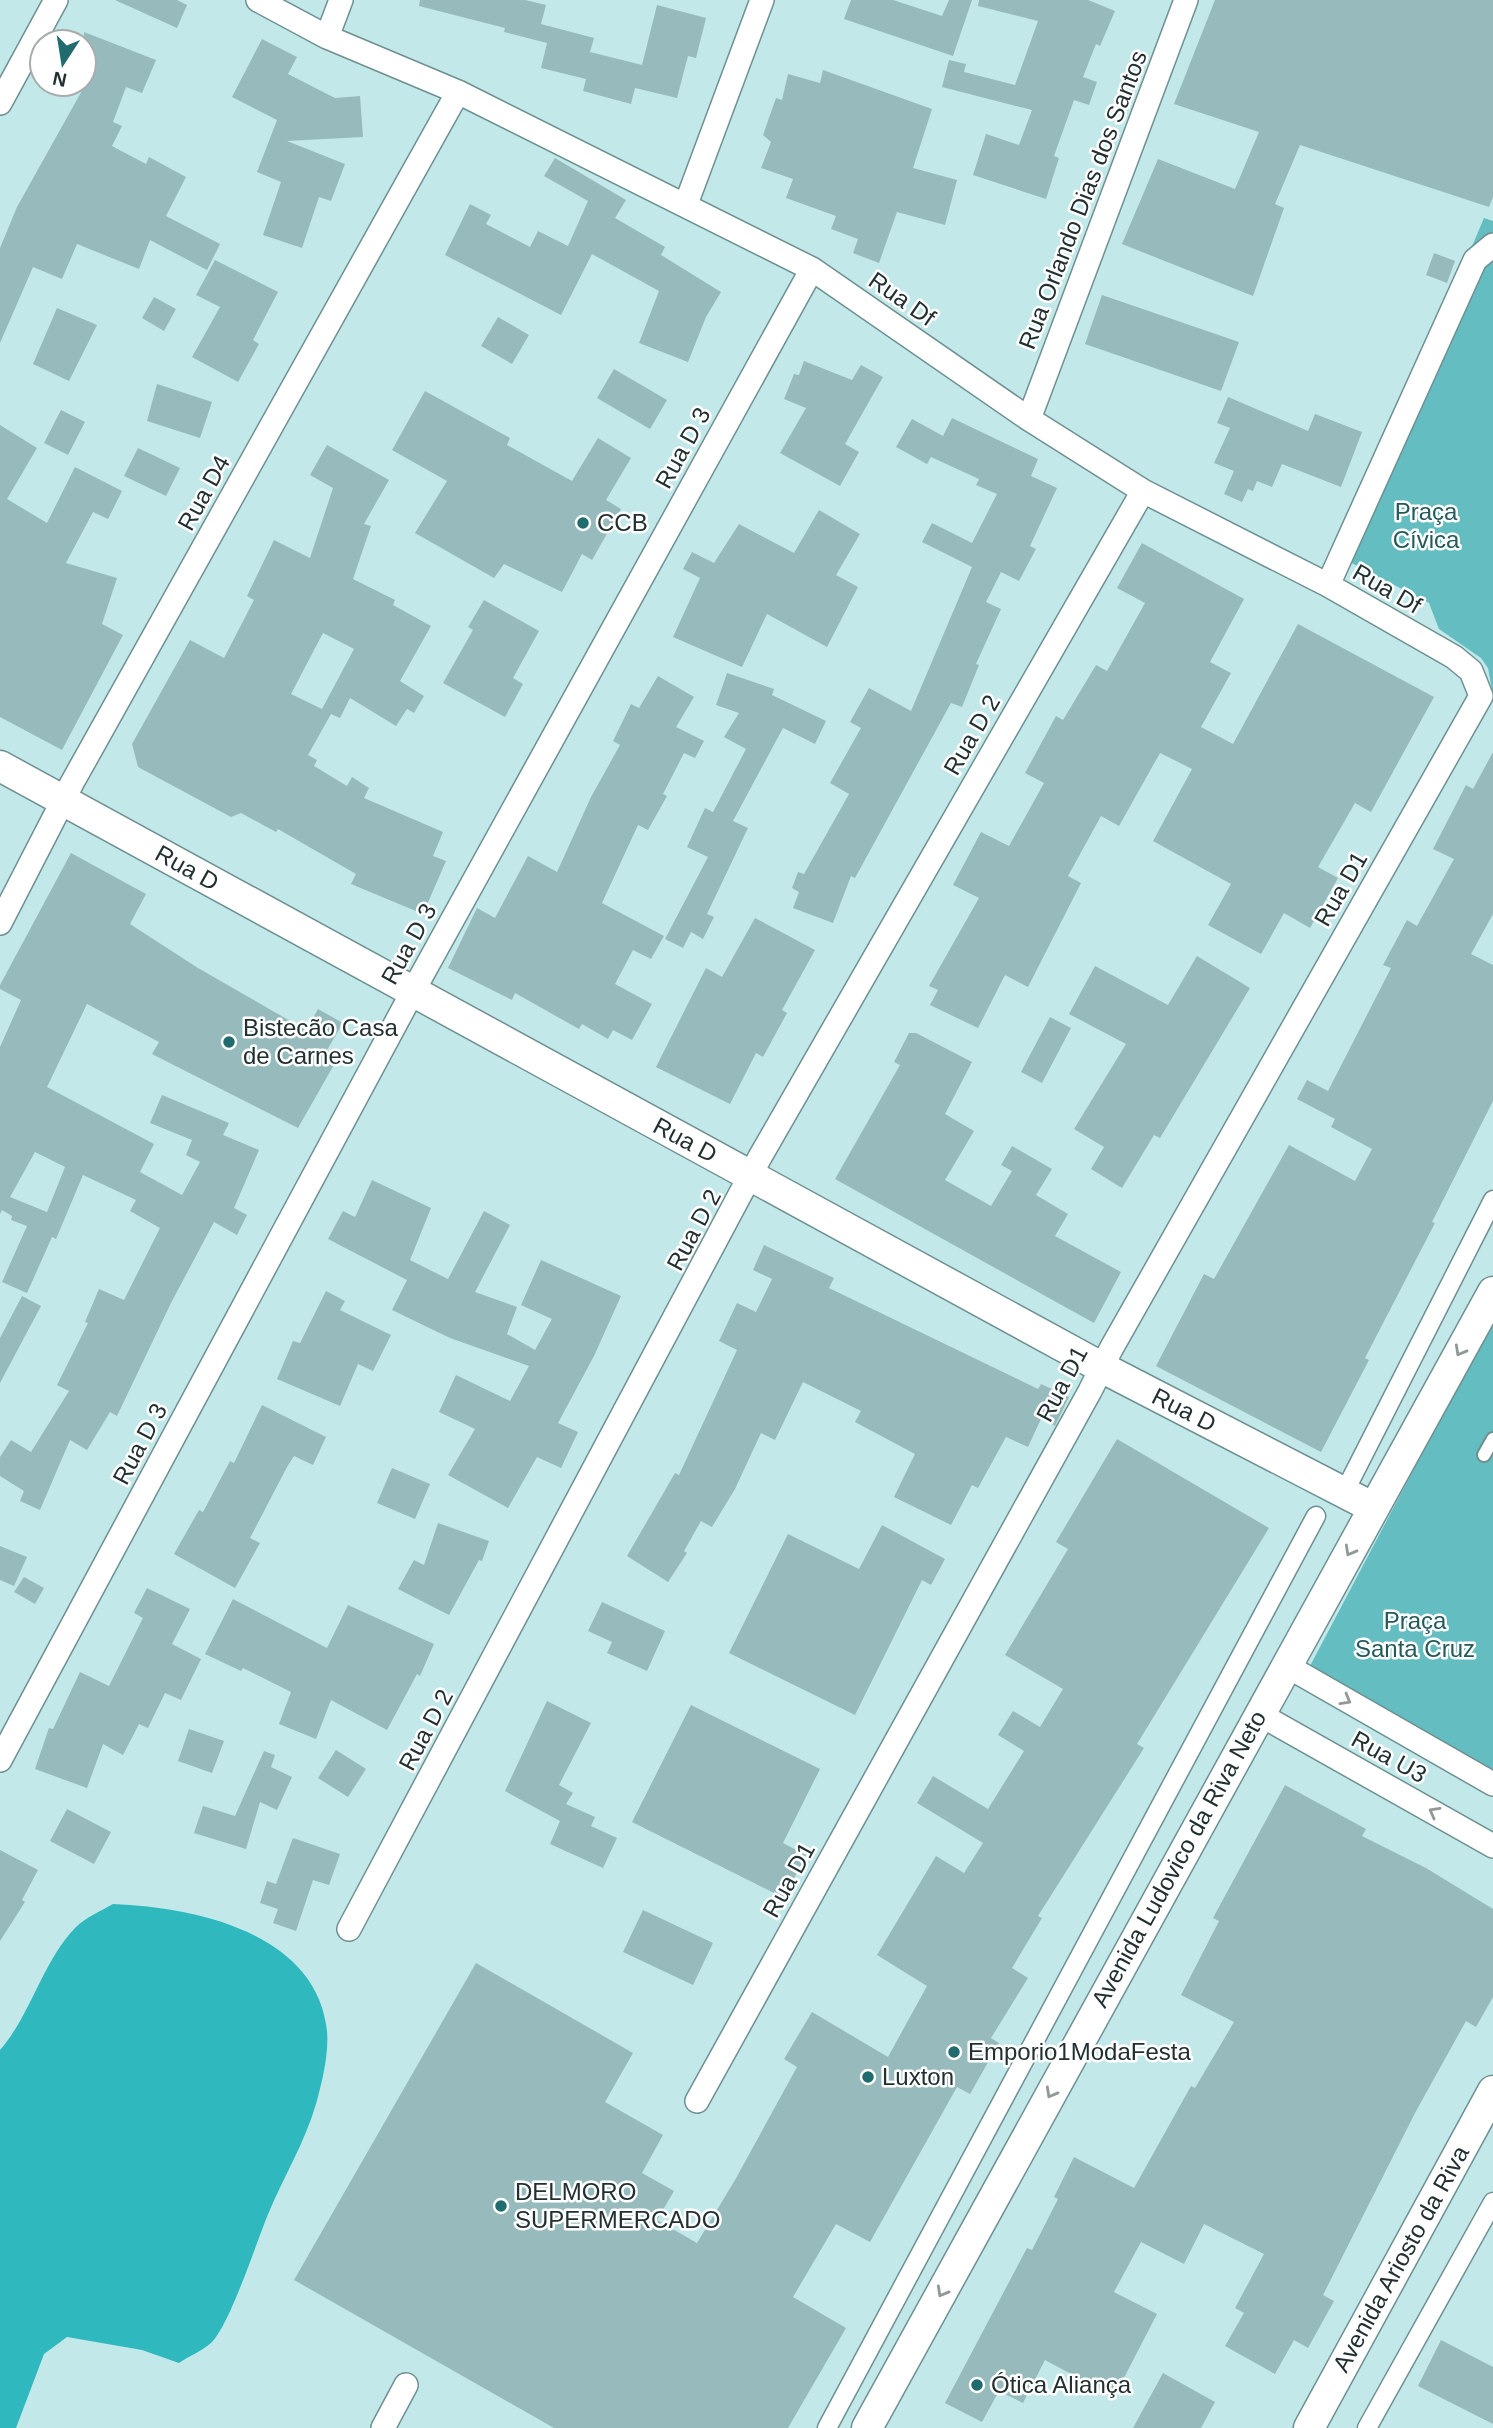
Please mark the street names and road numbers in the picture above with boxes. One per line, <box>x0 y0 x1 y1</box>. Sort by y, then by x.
street label: Rua Orlando Dias dos Santos <box>1013 47 1152 353</box>
street label: Rua Df <box>864 266 941 331</box>
street label: Rua D 3 <box>649 403 716 493</box>
street label: Rua D4 <box>172 451 235 535</box>
street label: Rua Df <box>1348 558 1427 619</box>
street label: Rua D 2 <box>938 690 1005 780</box>
street label: Rua D <box>151 839 224 896</box>
street label: Rua D1 <box>1309 847 1373 931</box>
street label: Rua D 3 <box>375 899 442 989</box>
street label: Rua D <box>649 1112 722 1167</box>
street label: Rua D 2 <box>661 1185 726 1275</box>
street label: Rua D1 <box>1031 1342 1093 1426</box>
street label: Rua D <box>1148 1382 1221 1437</box>
street label: Rua D 3 <box>107 1399 172 1489</box>
street label: Rua D 2 <box>393 1685 458 1775</box>
street label: Avenida Ludovico da Riva Neto <box>1086 1706 1271 2012</box>
street label: Rua U3 <box>1347 1725 1431 1788</box>
street label: Rua D1 <box>757 1838 820 1922</box>
street label: Avenida Ariosto da Riva <box>1327 2140 1474 2377</box>

